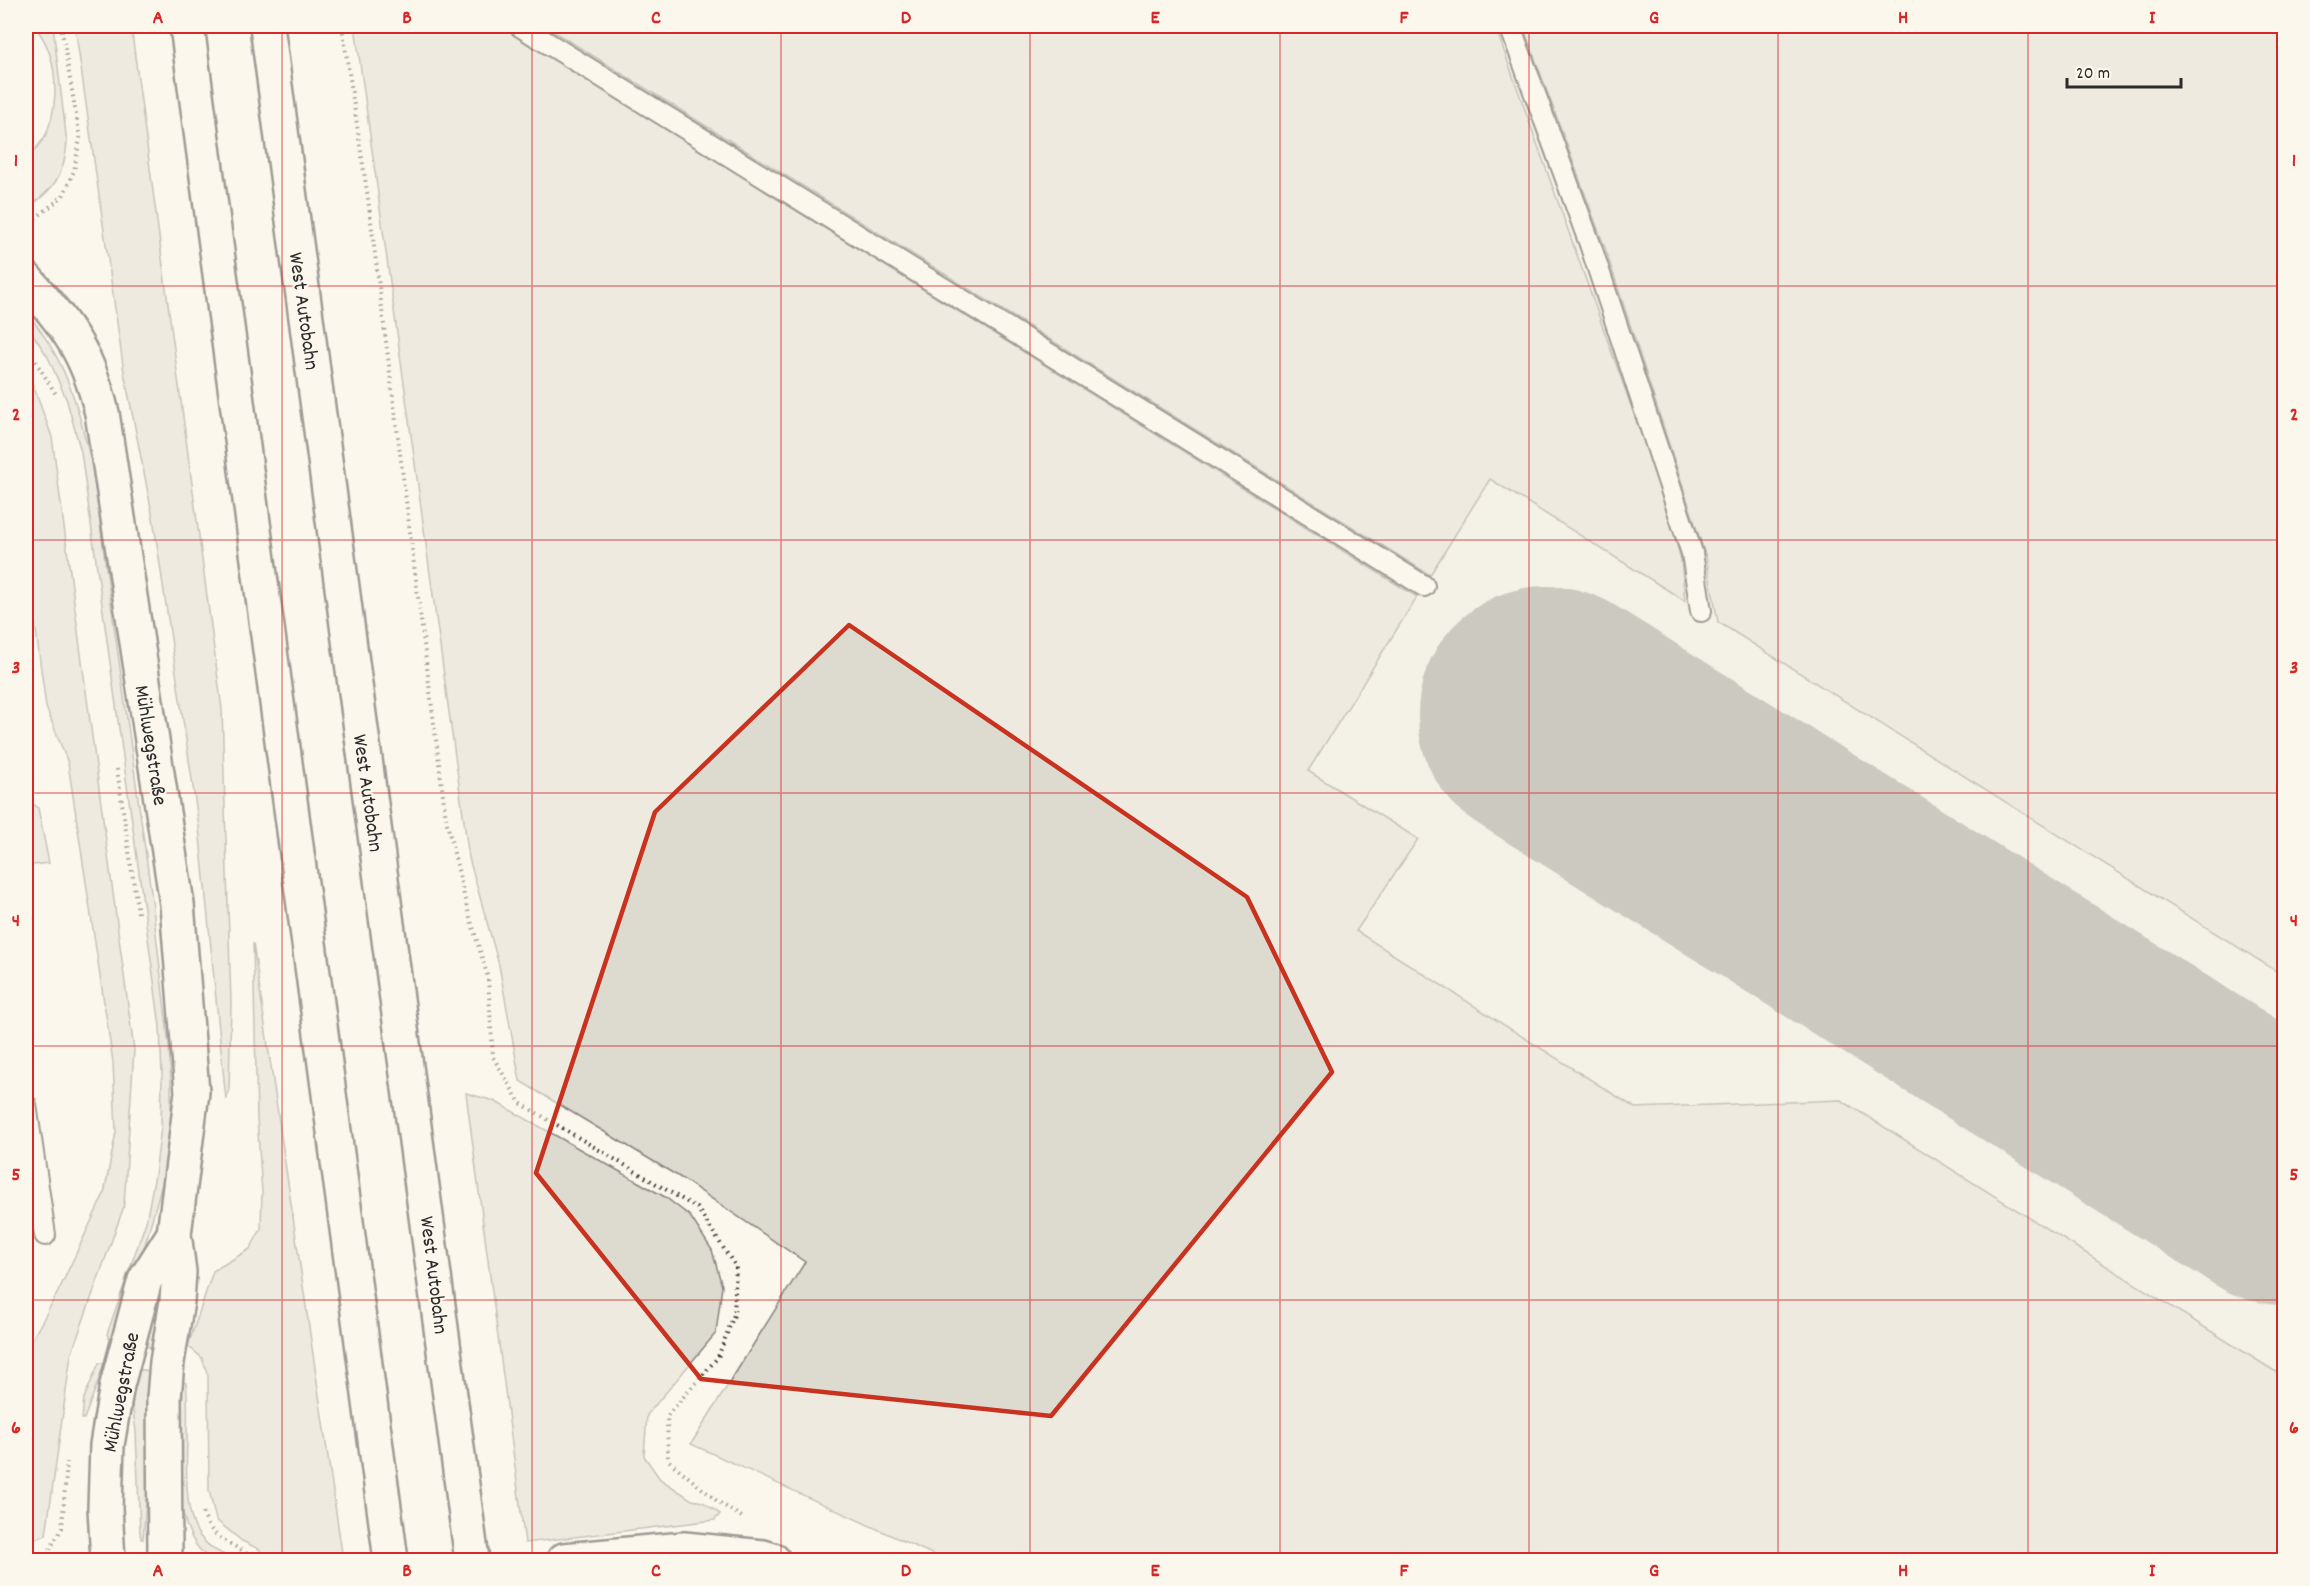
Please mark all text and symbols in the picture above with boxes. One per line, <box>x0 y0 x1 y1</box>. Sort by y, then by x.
text: A <box>153 5 164 33</box>
text: B <box>402 5 412 33</box>
text: C <box>651 5 661 33</box>
text: D <box>901 5 912 33</box>
text: E <box>1150 5 1160 33</box>
text: F <box>1400 5 1410 33</box>
text: G <box>1649 5 1659 33</box>
text: H <box>1898 5 1908 33</box>
text: I <box>2149 5 2156 33</box>
scale bar <box>2067 51 2181 89</box>
text: 20 m <box>2076 62 2110 87</box>
text: 1 <box>14 148 18 176</box>
text: 1 <box>2292 148 2296 176</box>
street label: West Autobahn <box>279 251 325 372</box>
text: 2 <box>12 402 20 430</box>
text: 2 <box>2290 402 2298 430</box>
text: 3 <box>12 655 20 683</box>
text: 3 <box>2290 655 2298 683</box>
street label: Mühlwegstraße <box>125 683 173 808</box>
street label: West Autobahn <box>343 733 389 854</box>
text: 4 <box>12 908 20 936</box>
text: 4 <box>2290 908 2298 936</box>
text: 5 <box>11 1162 21 1190</box>
text: 5 <box>2289 1162 2299 1190</box>
street label: West Autobahn <box>410 1215 454 1336</box>
street label: Mühlwegstraße <box>97 1330 149 1455</box>
text: 6 <box>11 1415 21 1443</box>
text: 6 <box>2289 1415 2299 1443</box>
text: A <box>153 1558 164 1586</box>
text: B <box>402 1558 412 1586</box>
text: C <box>651 1558 661 1586</box>
text: D <box>901 1558 912 1586</box>
text: E <box>1150 1558 1160 1586</box>
text: F <box>1400 1558 1410 1586</box>
text: G <box>1649 1558 1659 1586</box>
text: H <box>1898 1558 1908 1586</box>
text: I <box>2149 1558 2156 1586</box>

